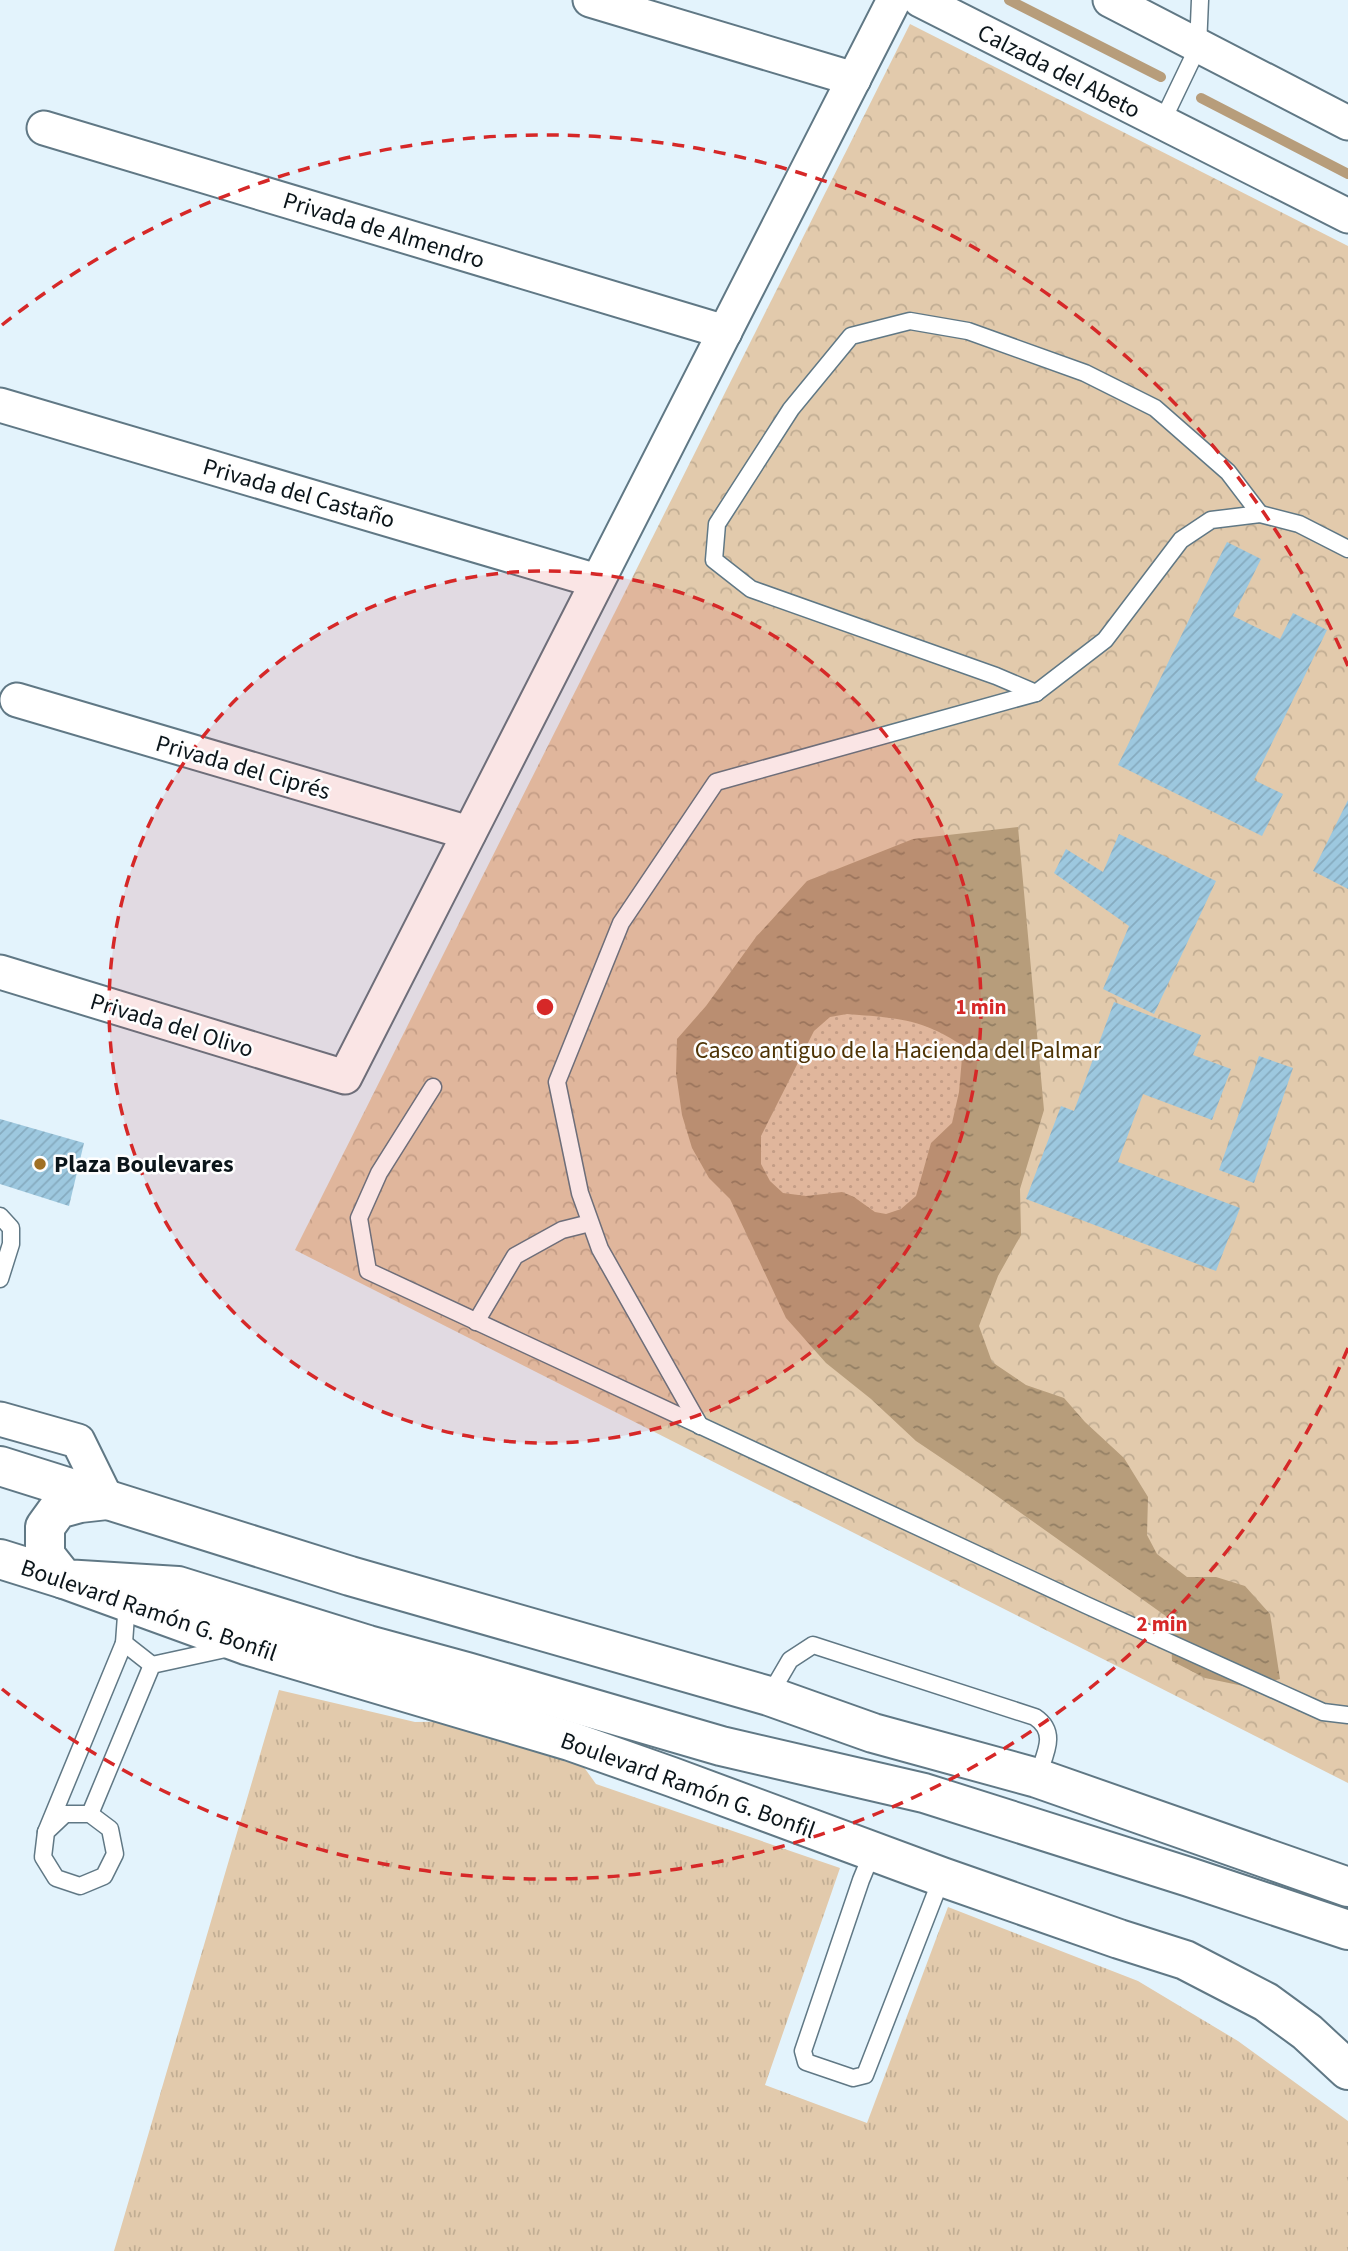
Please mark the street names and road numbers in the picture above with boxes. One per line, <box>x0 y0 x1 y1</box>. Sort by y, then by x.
street label: Calzada del Abeto <box>971 15 1146 128</box>
street label: Privada de Almendro <box>279 183 489 278</box>
street label: Privada del Castaño <box>199 449 399 538</box>
street label: Privada del Ciprés <box>152 726 334 809</box>
street label: Privada del Olivo <box>86 984 258 1067</box>
street label: Boulevard Ramón G. Bonfil <box>16 1550 282 1671</box>
street label: Boulevard Ramón G. Bonfil <box>556 1723 820 1848</box>

